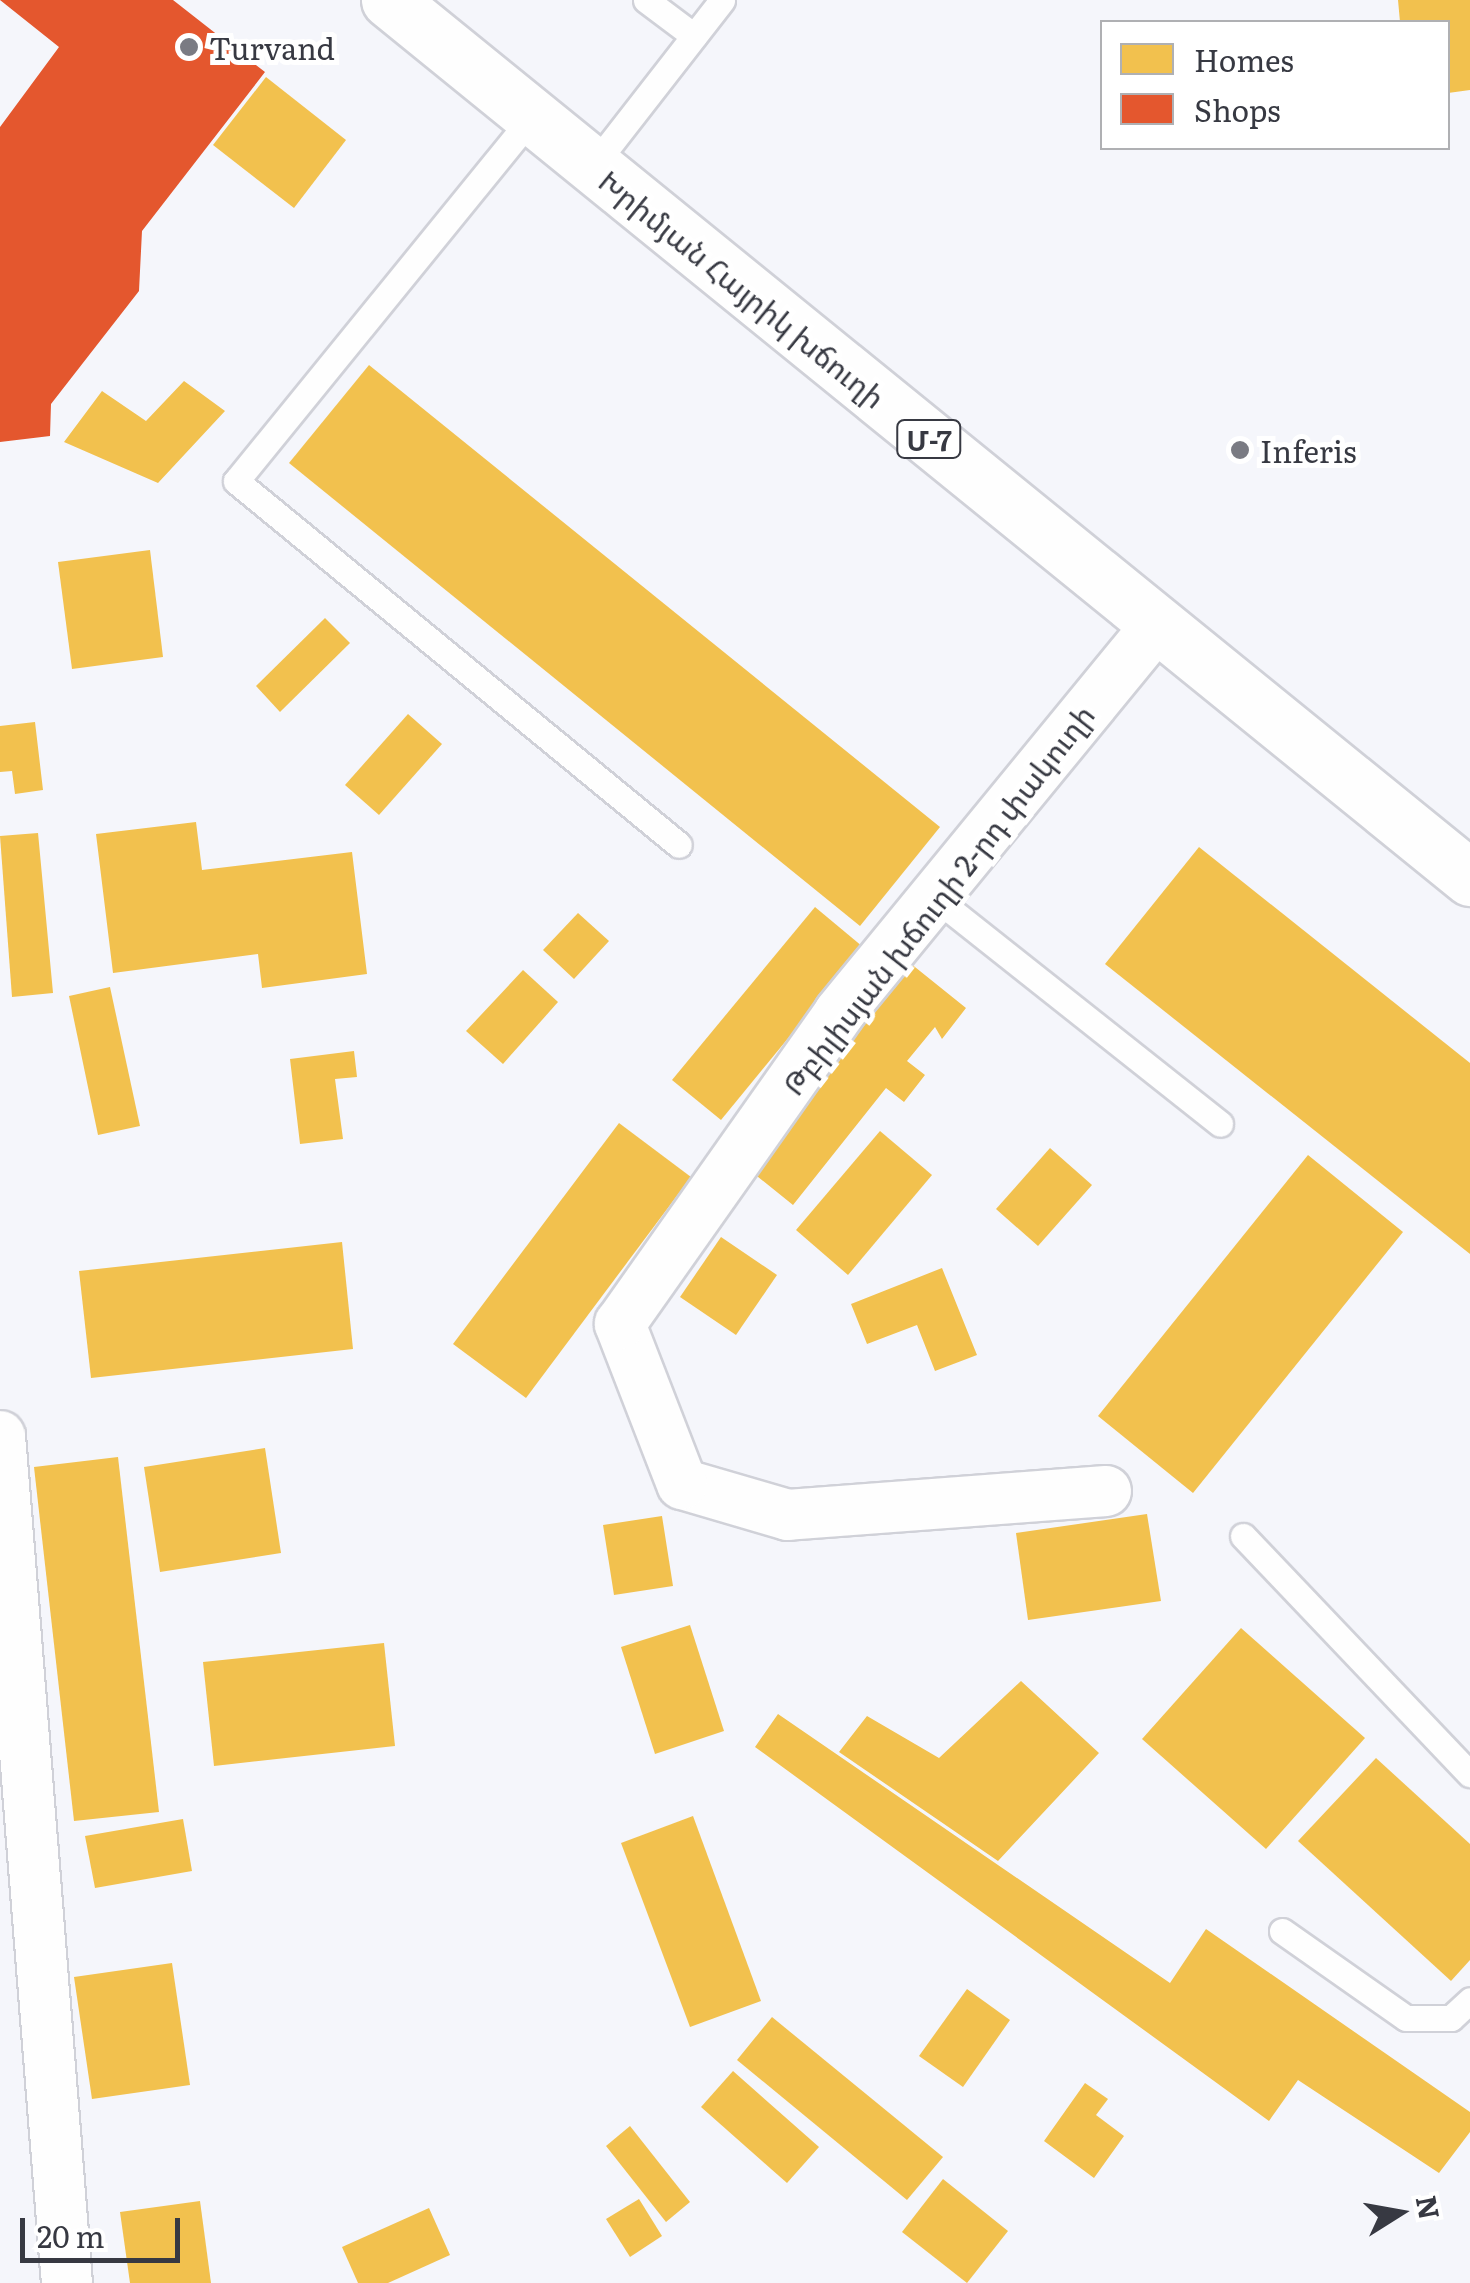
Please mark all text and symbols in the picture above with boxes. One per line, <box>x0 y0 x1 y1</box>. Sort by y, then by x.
legend <box>1100 20 1450 150</box>
place label: Turvand <box>209 29 335 65</box>
marker: Turvand <box>178 36 200 58</box>
text: Homes <box>1194 37 1294 81</box>
text: Shops <box>1194 87 1281 131</box>
street label: Խրիմյան Հայրիկ խճուղի <box>593 162 893 414</box>
road number: Մ-7 <box>894 416 964 462</box>
place label: Inferis <box>1260 432 1356 468</box>
marker: Inferis <box>1229 439 1251 461</box>
street label: Թբիլիսյան խճուղի 2-րդ փակուղի <box>774 697 1100 1101</box>
north arrow <box>1350 2163 1450 2263</box>
text: N <box>1407 2192 1452 2223</box>
scale bar <box>25 2198 185 2260</box>
text: 20 m <box>37 2213 105 2257</box>

